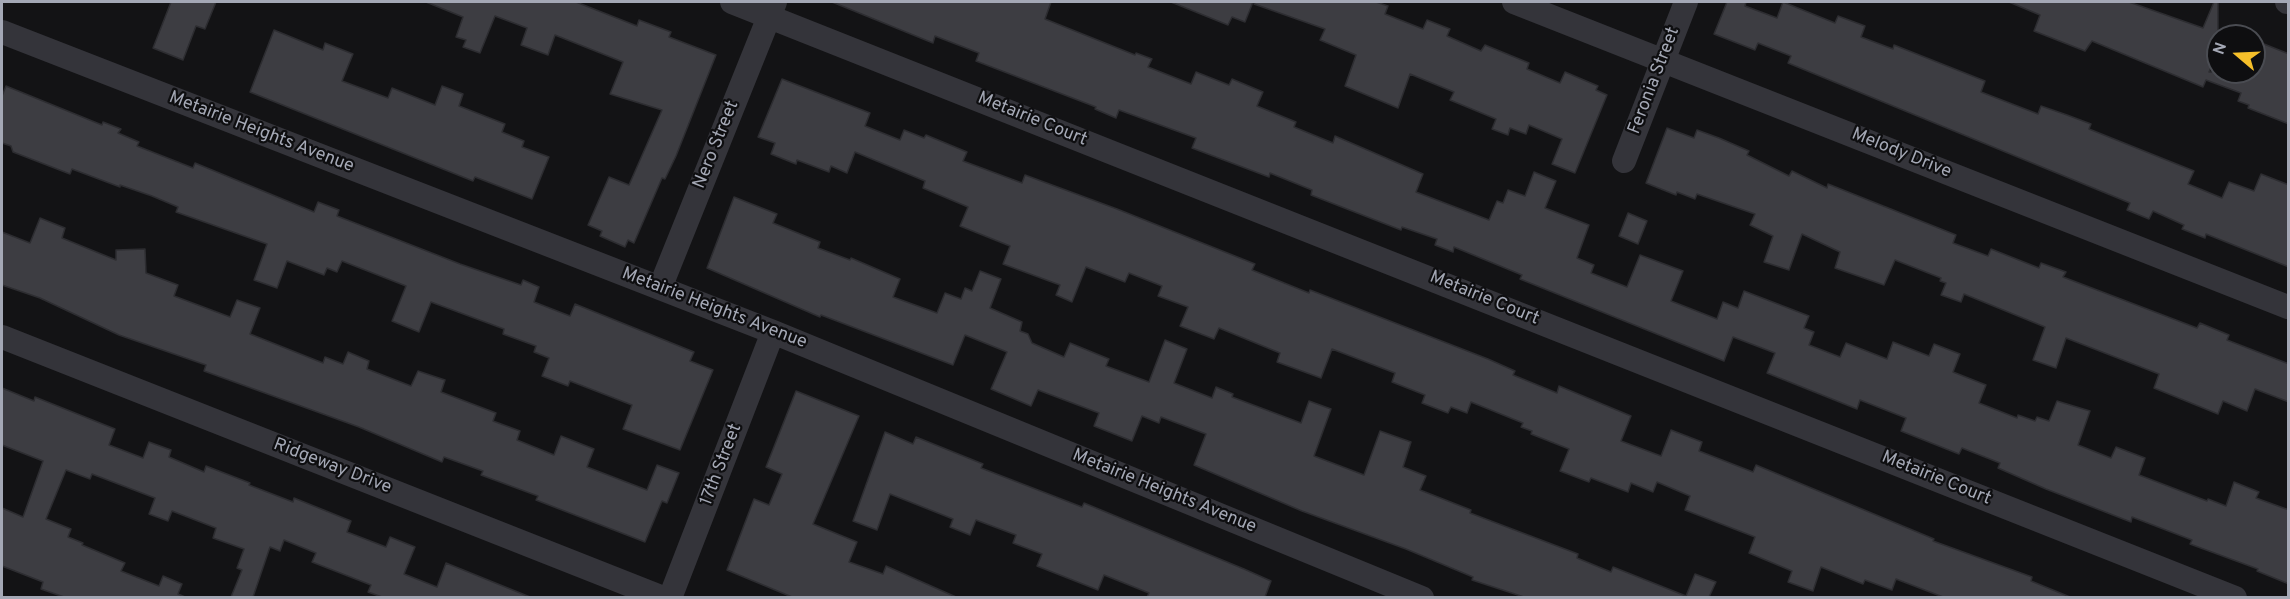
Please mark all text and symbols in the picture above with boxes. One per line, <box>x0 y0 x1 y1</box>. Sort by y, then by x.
street label: Feronia Street <box>1625 24 1685 138</box>
north arrow <box>2206 24 2266 84</box>
text: N <box>2210 40 2232 57</box>
street label: Metairie Heights Avenue <box>165 88 357 178</box>
street label: Metairie Court <box>974 88 1090 152</box>
street label: Nero Street <box>690 98 744 192</box>
street label: Melody Drive <box>1848 124 1954 184</box>
street label: Metairie Heights Avenue <box>618 264 810 354</box>
street label: Metairie Court <box>1426 267 1542 331</box>
street label: 17th Street <box>697 421 747 509</box>
street label: Ridgeway Drive <box>270 435 394 499</box>
street label: Metairie Heights Avenue <box>1069 445 1259 539</box>
street label: Metairie Court <box>1878 447 1994 511</box>

